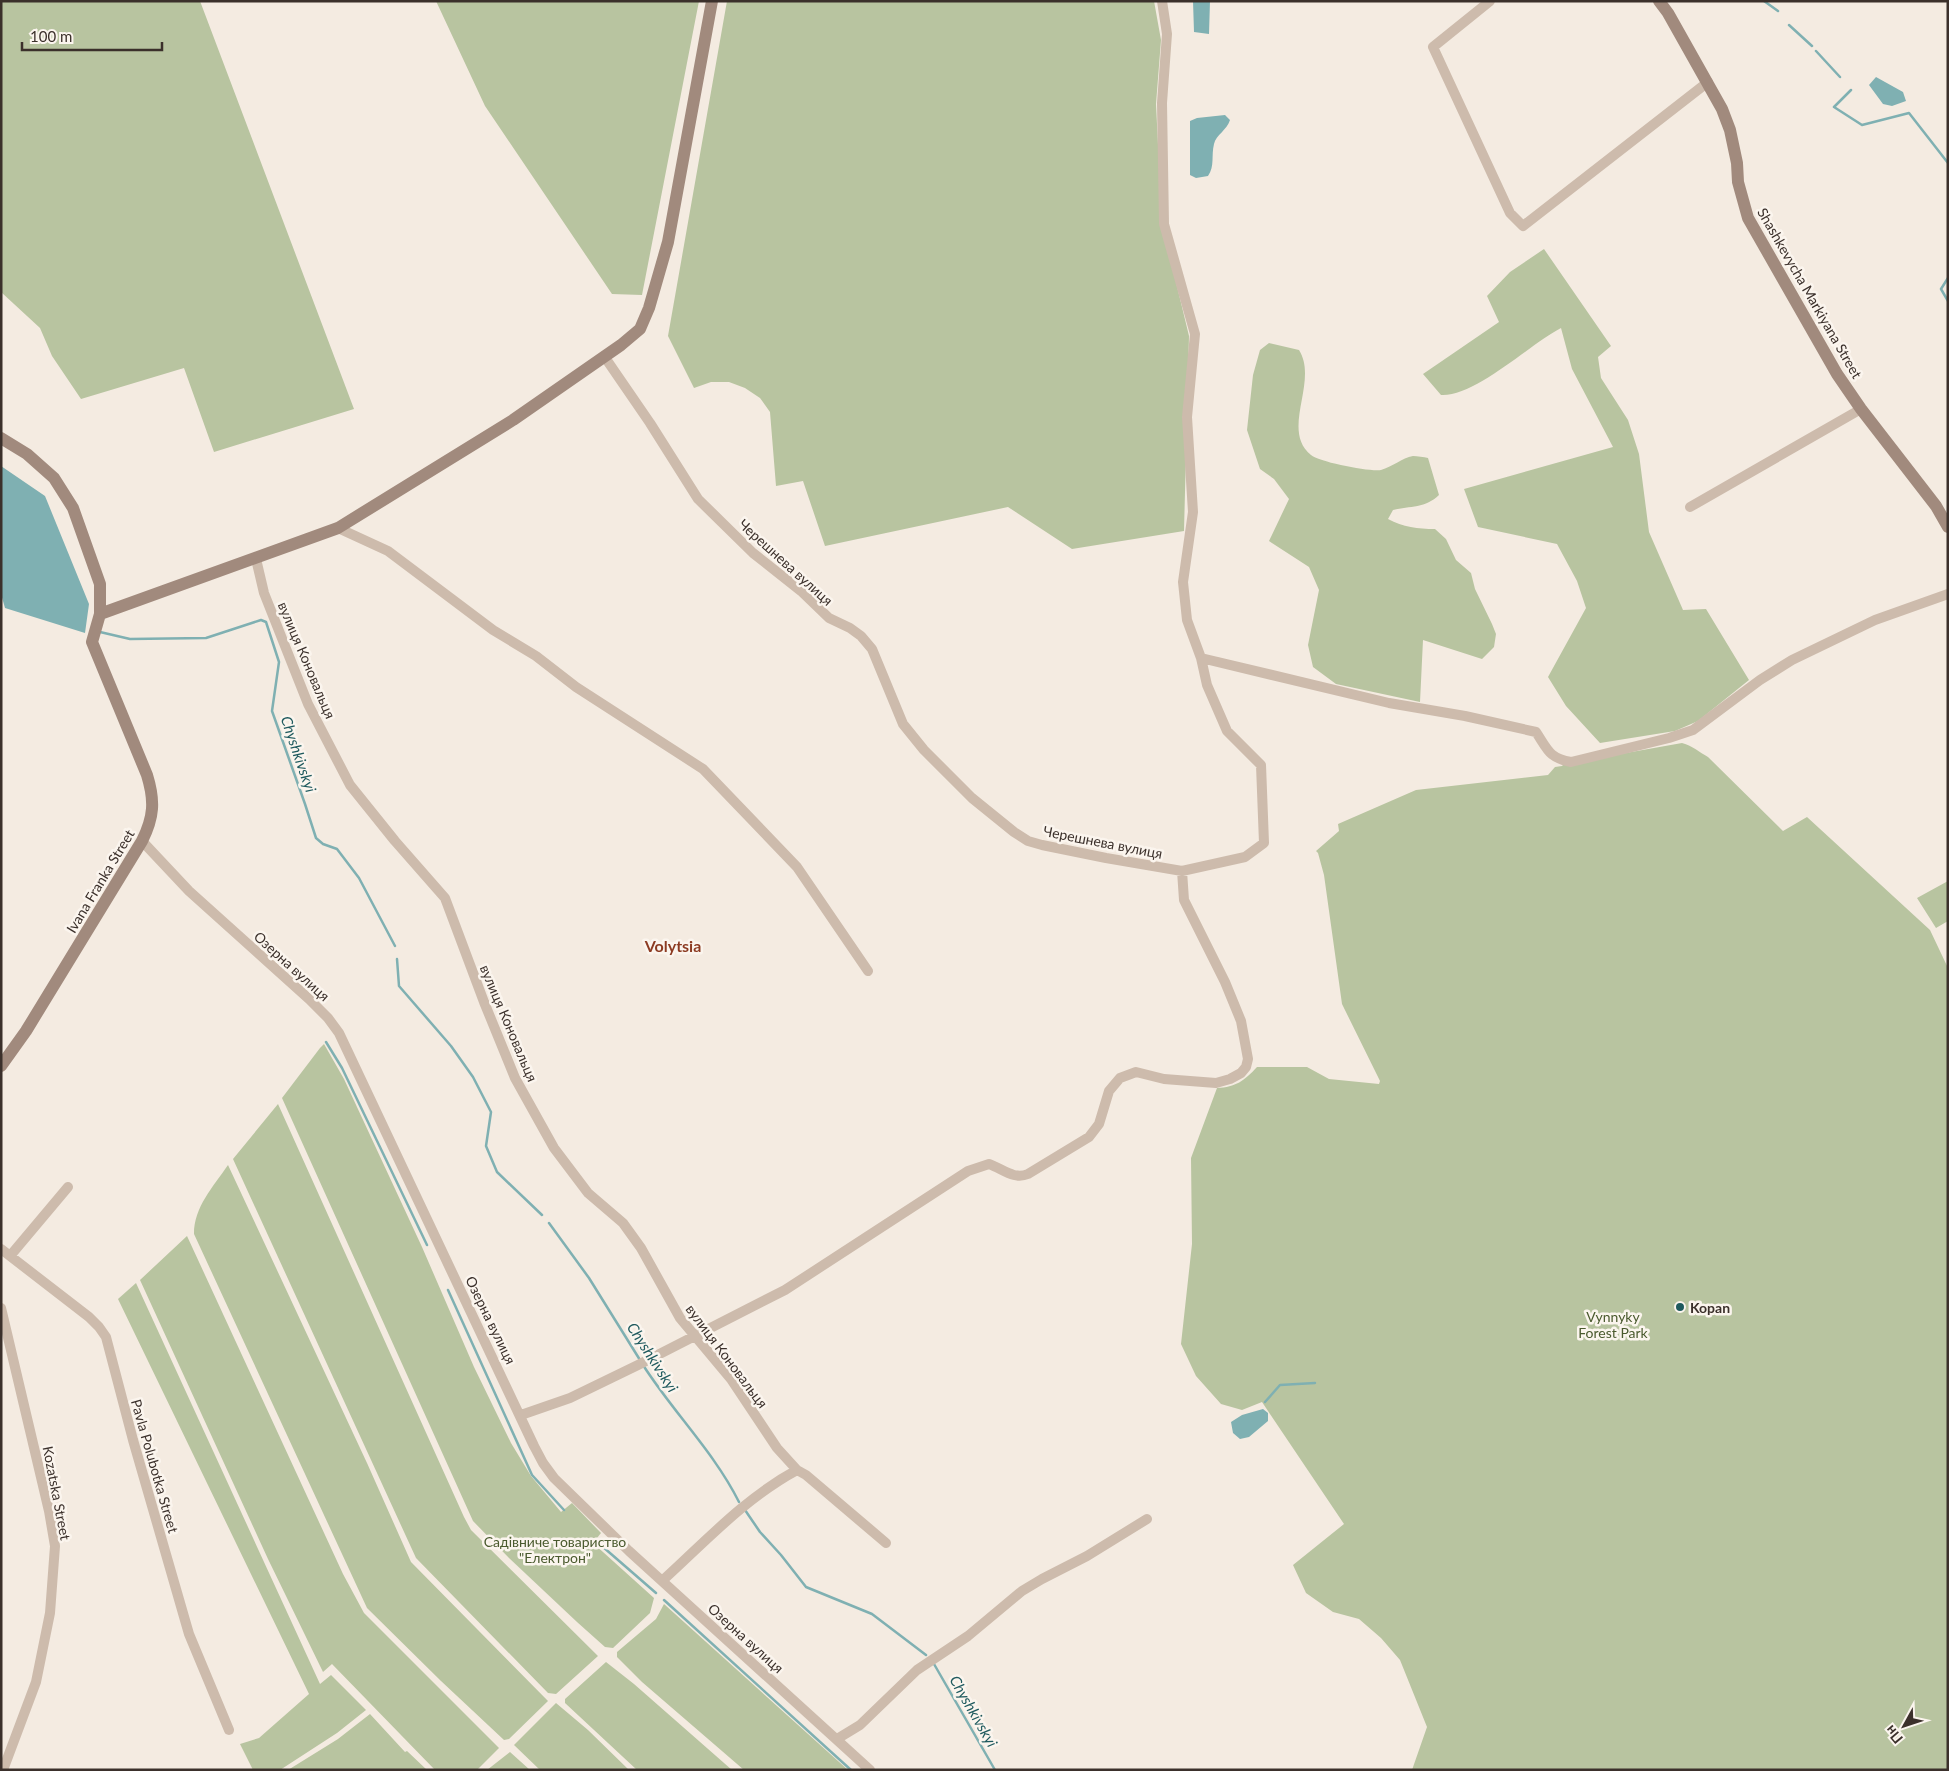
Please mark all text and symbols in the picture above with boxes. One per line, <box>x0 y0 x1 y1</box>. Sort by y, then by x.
scale bar <box>22 20 162 52</box>
text: 100 m <box>30 27 72 45</box>
street label: Shashkevycha Markiyana Street <box>1754 205 1866 381</box>
street label: Черешнева вулиця <box>735 515 837 609</box>
street label: вулиця Коновальця <box>275 599 339 721</box>
water label: Chyshkivskyi <box>278 713 321 795</box>
street label: Черешнева вулиця <box>1042 822 1164 862</box>
street label: Ivana Franka Street <box>62 826 138 936</box>
street label: Озерна вулиця <box>251 928 333 1004</box>
district label: Volytsia <box>644 936 701 955</box>
street label: вулиця Коновальця <box>477 962 541 1084</box>
street label: Озерна вулиця <box>462 1273 520 1367</box>
place label: Kopan <box>1690 1299 1730 1316</box>
street label: вулиця Коновальця <box>683 1301 771 1411</box>
marker: Kopan <box>1674 1301 1686 1313</box>
park label: Vynnyky Forest Park <box>1578 1308 1649 1341</box>
water label: Chyshkivskyi <box>624 1319 682 1396</box>
street label: Pavla Polubotka Street <box>128 1397 182 1535</box>
street label: Kozatska Street <box>40 1445 74 1541</box>
park label: Садівниче товариство "Електрон" <box>484 1533 626 1566</box>
street label: Озерна вулиця <box>705 1600 787 1676</box>
water label: Chyshkivskyi <box>946 1672 1002 1750</box>
north arrow <box>1879 1701 1929 1751</box>
text: Пн <box>1881 1722 1906 1747</box>

